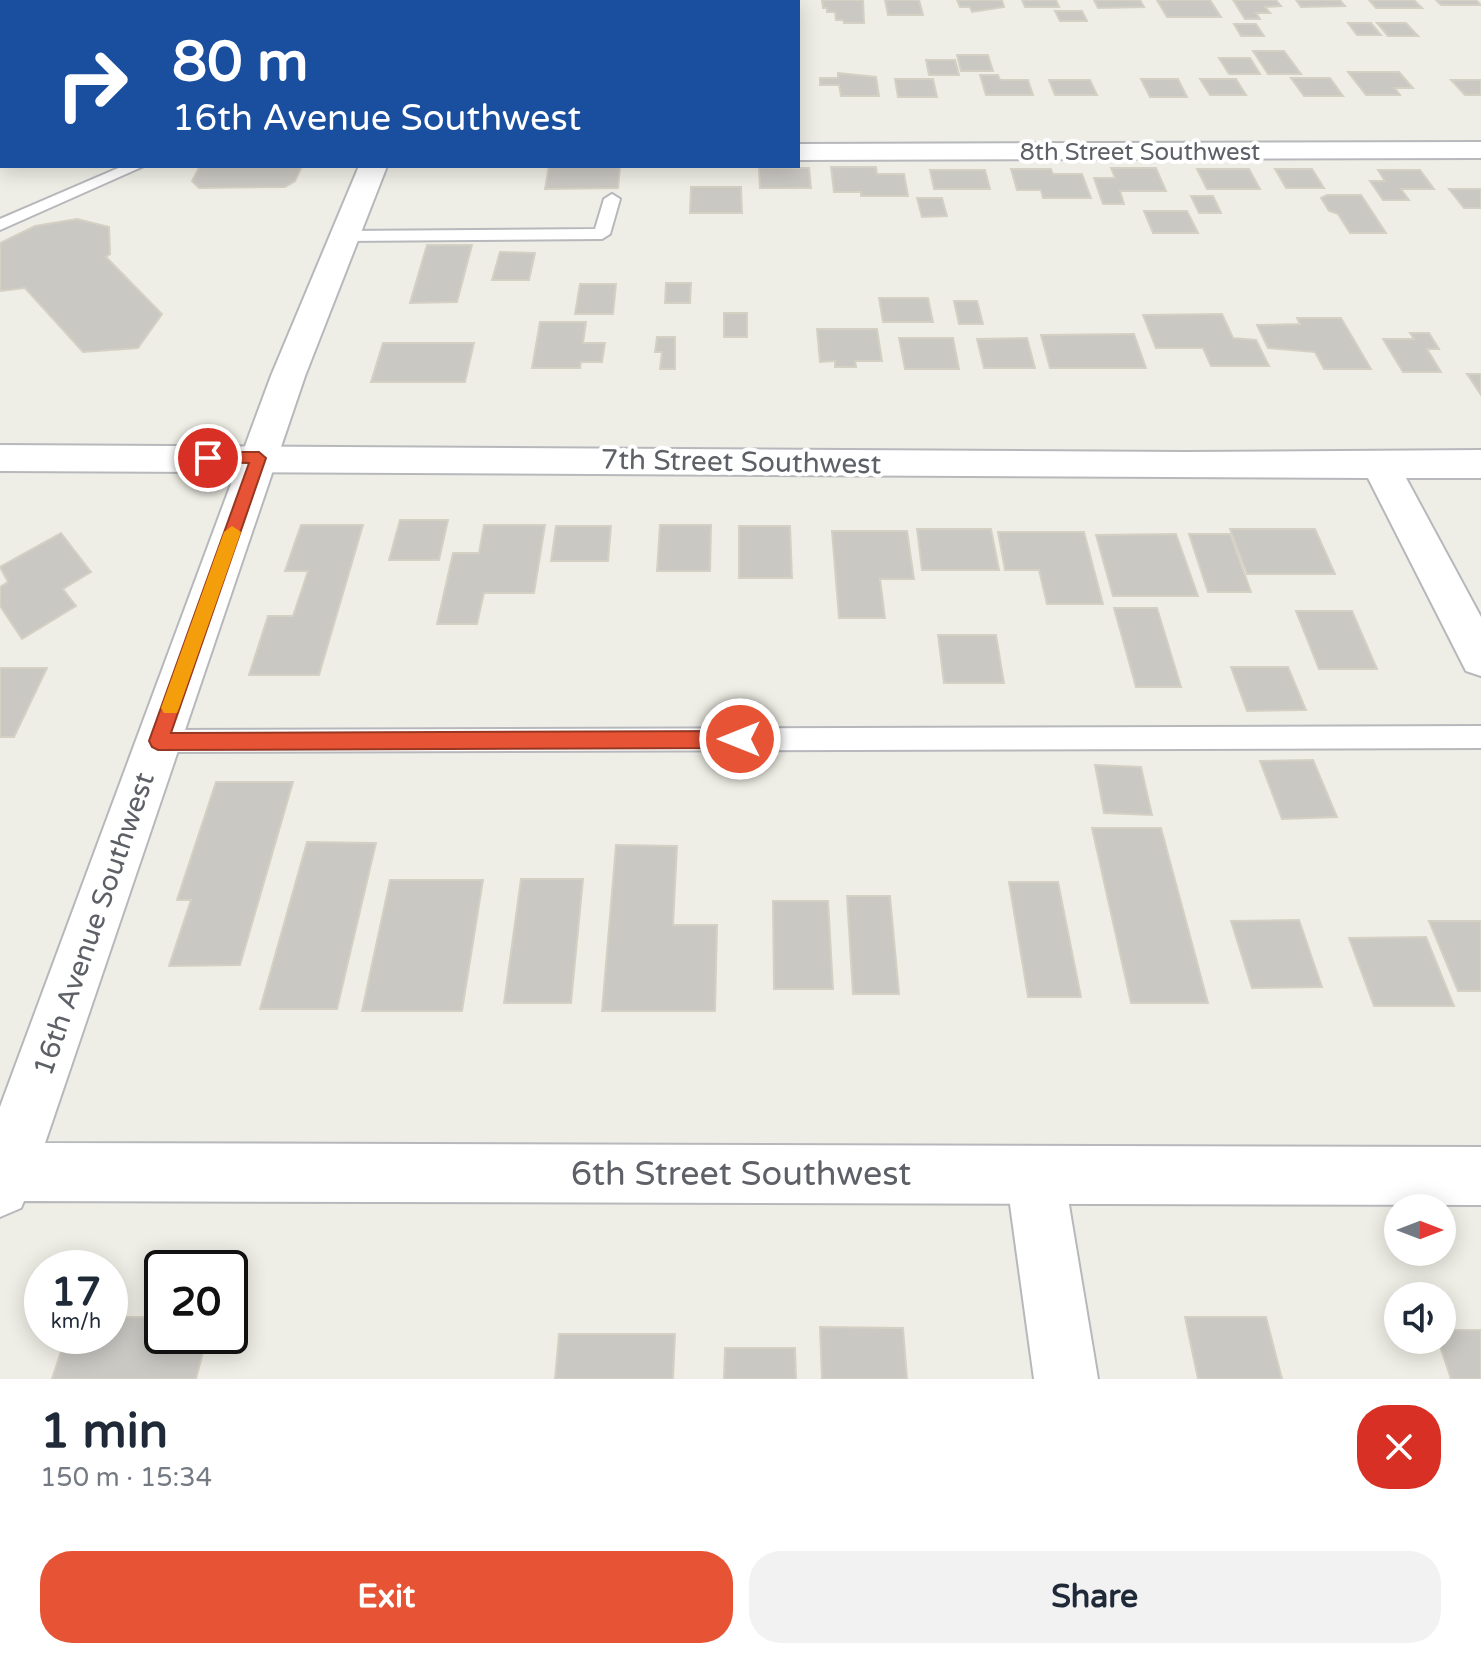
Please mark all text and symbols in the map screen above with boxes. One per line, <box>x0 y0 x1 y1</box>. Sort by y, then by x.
text: 80 m <box>172 29 308 96</box>
icon: right <box>40 32 144 136</box>
text: 16th Avenue Southwest <box>172 97 581 140</box>
street label: 8th Street Southwest <box>1020 138 1260 167</box>
pin <box>174 424 242 492</box>
icon: arrive <box>186 436 230 480</box>
street label: 7th Street Southwest <box>600 443 882 481</box>
position arrow <box>698 697 782 781</box>
street label: 16th Avenue Southwest <box>26 768 162 1080</box>
street label: 6th Street Southwest <box>571 1154 911 1195</box>
north arrow <box>1384 1194 1456 1266</box>
map controls <box>1384 1194 1456 1354</box>
speed limit sign: 20 <box>144 1250 248 1354</box>
text: 17 <box>51 1268 101 1316</box>
button: sound <box>1384 1282 1456 1354</box>
text: km/h <box>51 1310 101 1334</box>
text: 1 min <box>40 1403 168 1461</box>
button: close <box>1357 1405 1441 1489</box>
text: 150 m · 15:34 <box>40 1462 212 1493</box>
button: Exit <box>40 1551 733 1643</box>
button: Share <box>749 1551 1441 1643</box>

